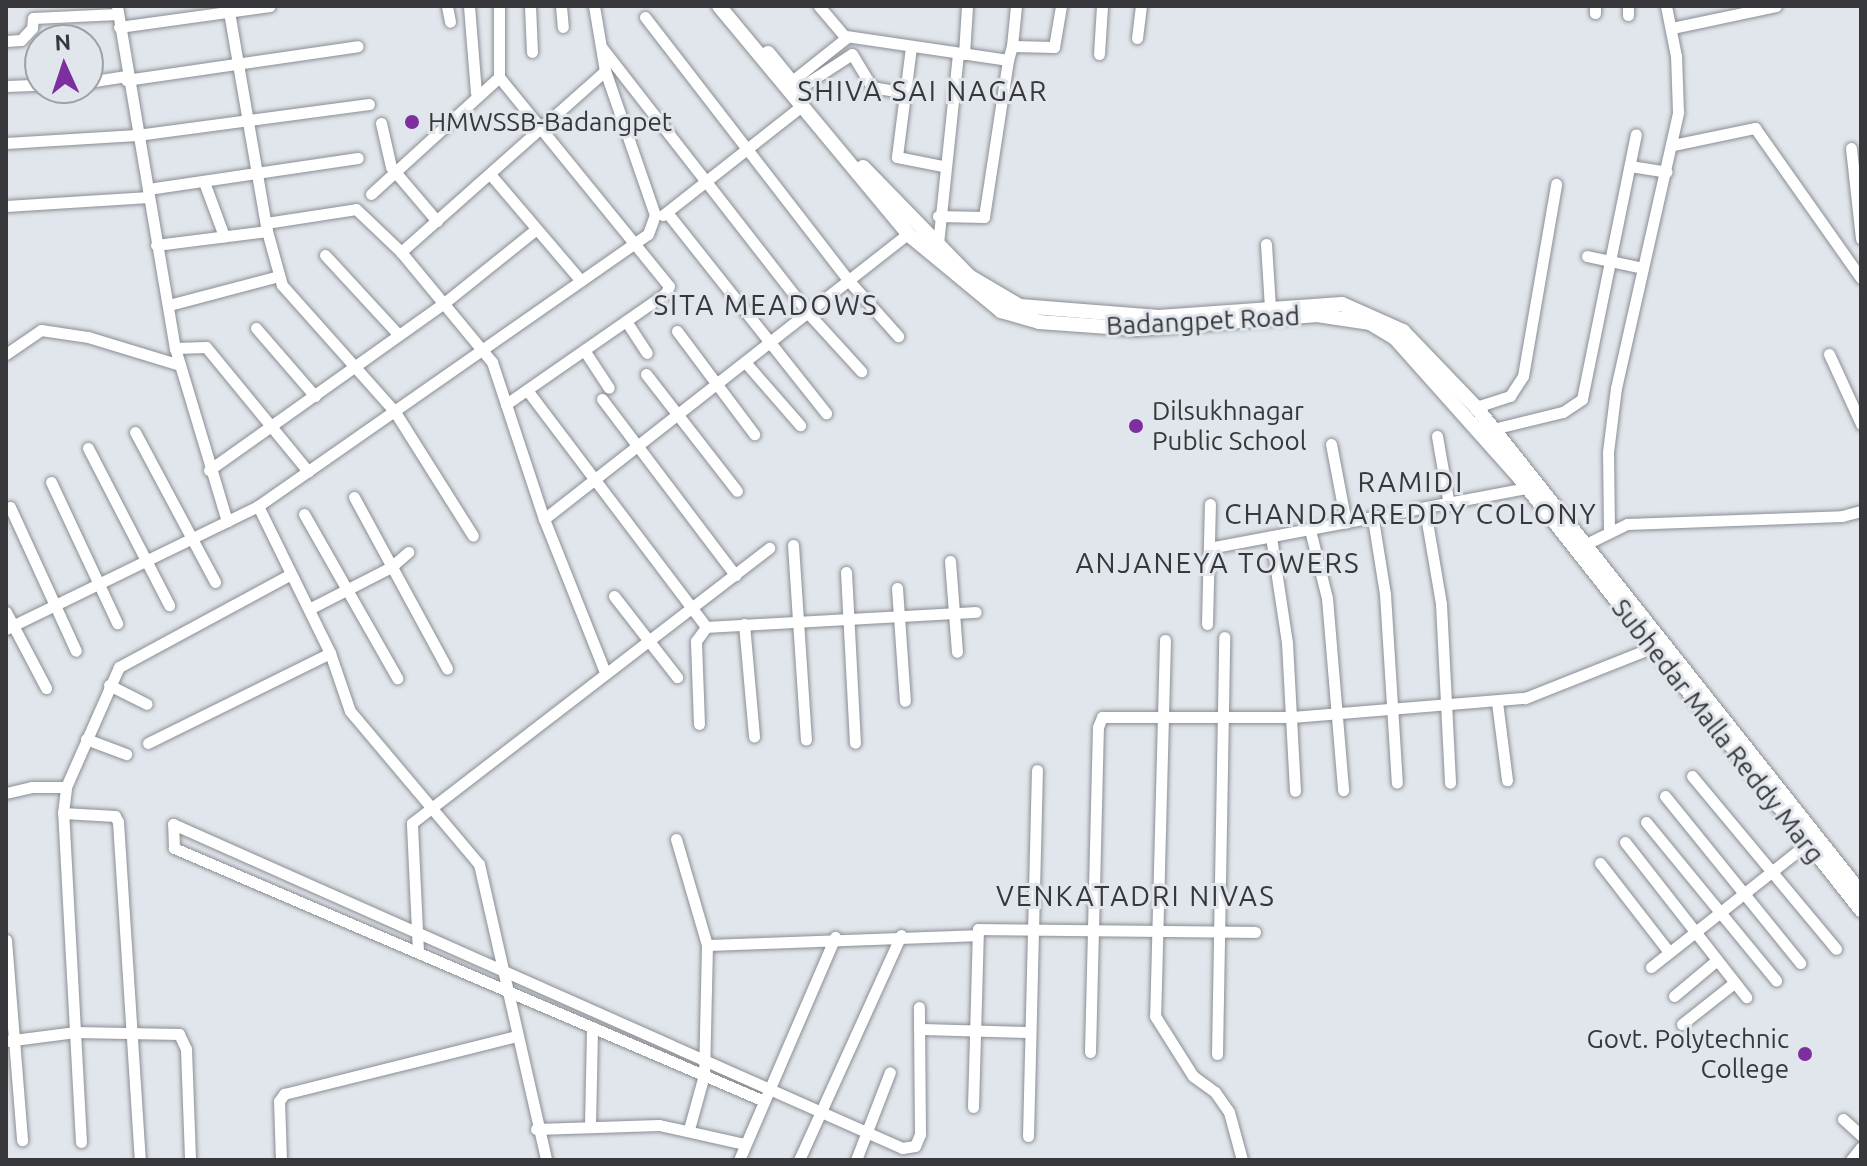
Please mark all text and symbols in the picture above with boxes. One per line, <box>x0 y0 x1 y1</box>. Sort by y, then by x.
north arrow <box>24 24 104 104</box>
text: N <box>54 29 72 54</box>
district label: SHIVA SAI NAGAR <box>798 74 1048 108</box>
place label: HMWSSB-Badangpet <box>428 106 672 138</box>
marker: HMWSSB-Badangpet <box>403 113 421 131</box>
district label: SITA MEADOWS <box>653 288 879 322</box>
street label: Badangpet Road <box>1105 300 1301 342</box>
place label: Dilsukhnagar Public School <box>1152 395 1307 456</box>
marker: Dilsukhnagar Public School <box>1127 417 1145 435</box>
district label: RAMIDI CHANDRAREDDY COLONY <box>1224 465 1598 531</box>
district label: ANJANEYA TOWERS <box>1075 546 1361 580</box>
street label: Subhedar Malla Reddy Marg <box>1605 593 1831 869</box>
district label: VENKATADRI NIVAS <box>996 879 1276 913</box>
place label: Govt. Polytechnic College <box>1587 1023 1789 1084</box>
marker: Govt. Polytechnic College <box>1796 1045 1814 1063</box>

